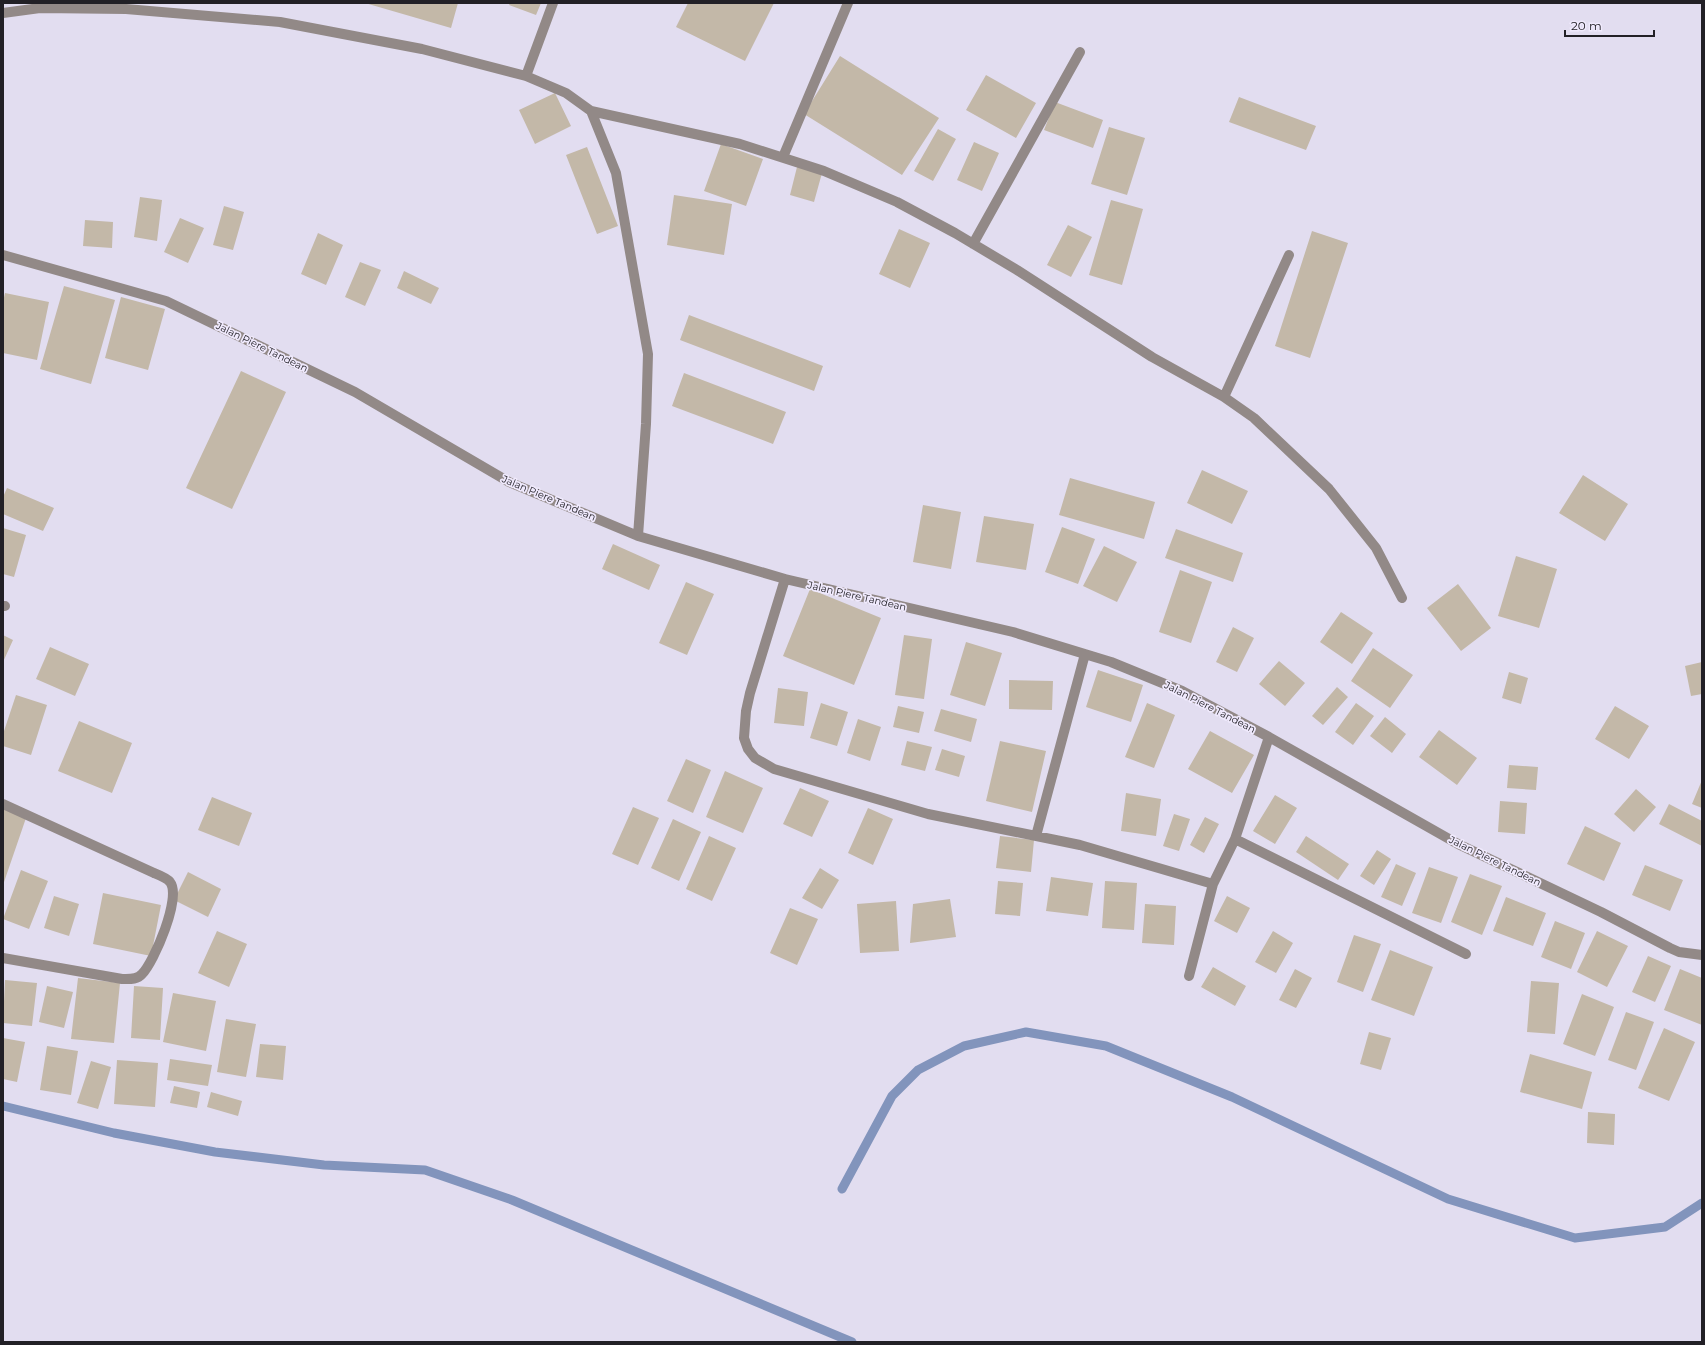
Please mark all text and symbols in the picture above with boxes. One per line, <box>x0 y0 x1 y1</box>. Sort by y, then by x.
scale bar <box>1565 12 1654 38</box>
text: 20 m <box>1571 18 1602 33</box>
street label: Jalan Piere Tandean <box>213 319 310 375</box>
street label: Jalan Piere Tandean <box>499 472 598 524</box>
street label: Jalan Piere Tandean <box>805 578 908 614</box>
street label: Jalan Piere Tandean <box>1161 678 1258 736</box>
street label: Jalan Piere Tandean <box>1446 833 1543 889</box>

